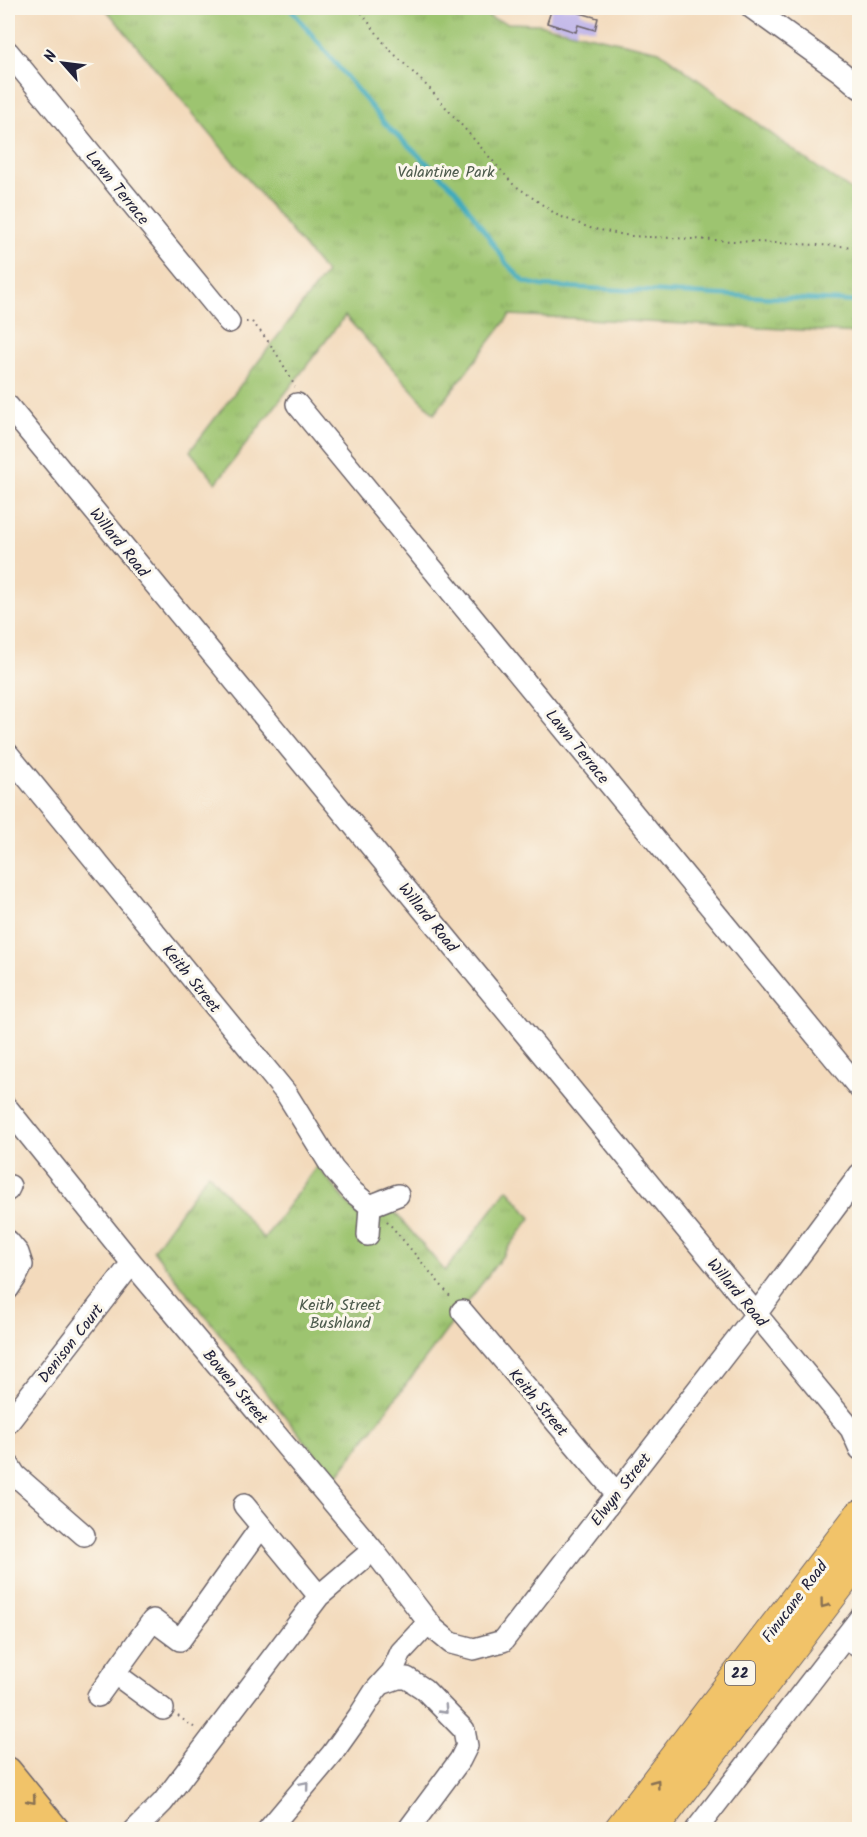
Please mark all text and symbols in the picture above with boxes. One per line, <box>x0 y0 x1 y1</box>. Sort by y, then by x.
north arrow <box>33 33 93 93</box>
text: N <box>38 46 64 67</box>
street label: Lawn Terrace <box>79 145 155 231</box>
park label: Valantine Park <box>397 160 495 185</box>
street label: Willard Road <box>83 503 155 584</box>
street label: Lawn Terrace <box>539 704 615 790</box>
street label: Willard Road <box>392 878 464 959</box>
street label: Keith Street <box>155 939 227 1019</box>
street label: Willard Road <box>700 1253 774 1334</box>
park label: Keith Street Bushland <box>299 1293 382 1336</box>
street label: Denison Court <box>32 1298 111 1389</box>
street label: Bowen Street <box>196 1344 274 1430</box>
street label: Keith Street <box>502 1363 574 1443</box>
street label: Elwyn Street <box>585 1447 658 1532</box>
street label: Finucane Road <box>756 1555 835 1648</box>
one-way arrow <box>820 1597 831 1608</box>
road number: 22 <box>725 1661 755 1685</box>
one-way arrow <box>437 1702 448 1713</box>
one-way arrow <box>649 1779 660 1790</box>
one-way arrow <box>298 1781 309 1792</box>
one-way arrow <box>25 1793 36 1804</box>

